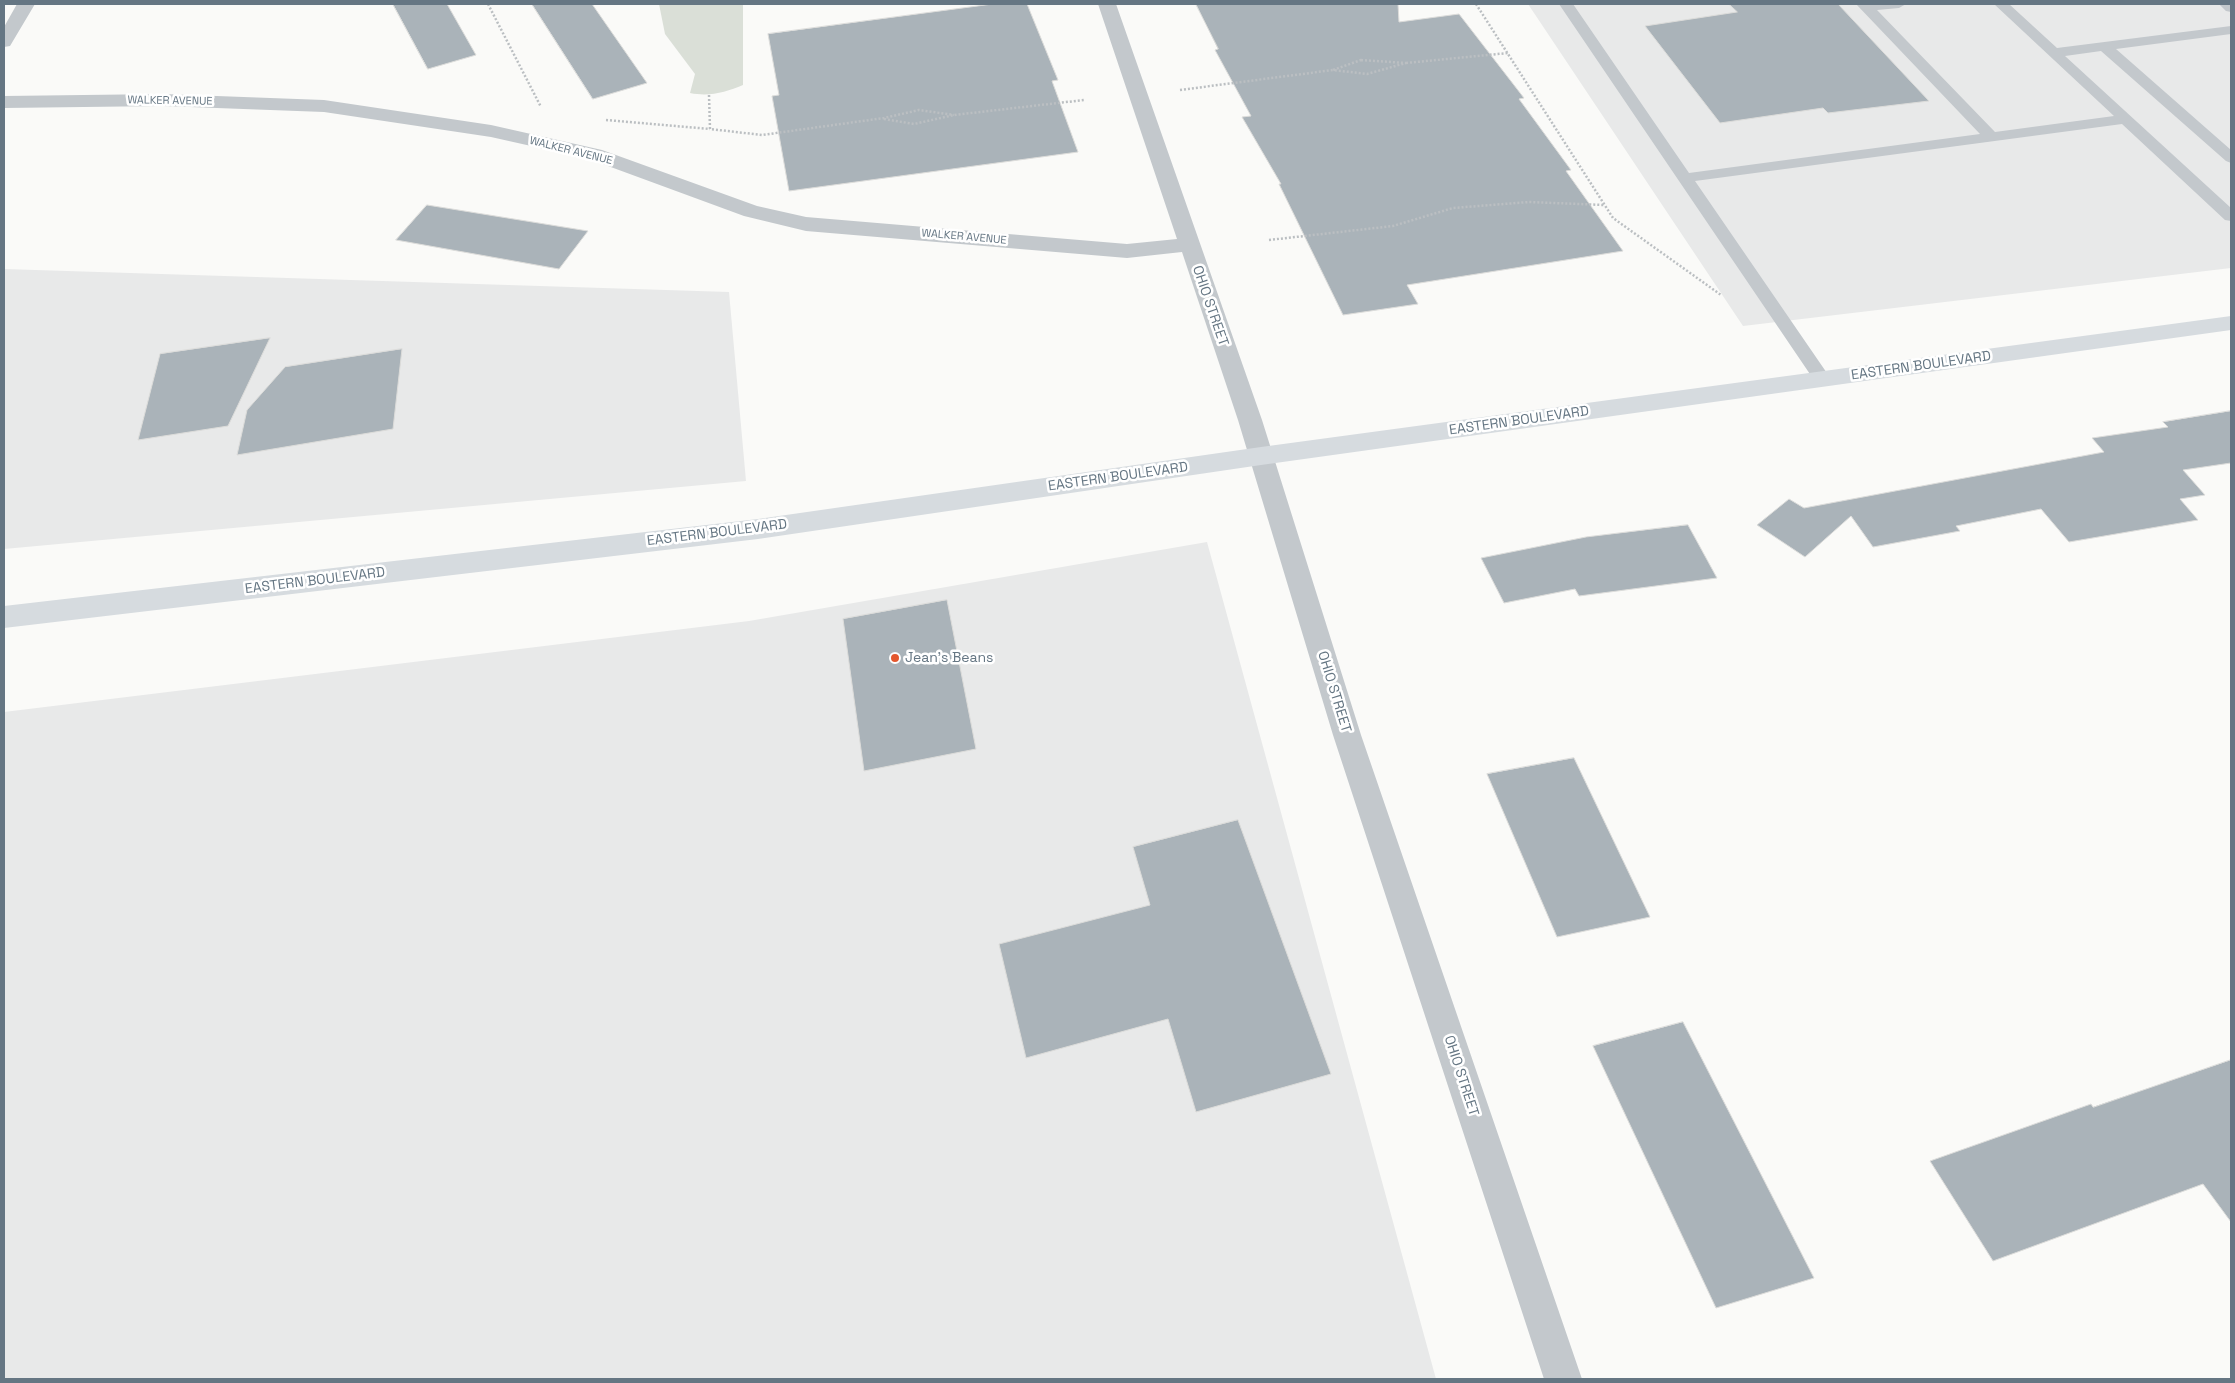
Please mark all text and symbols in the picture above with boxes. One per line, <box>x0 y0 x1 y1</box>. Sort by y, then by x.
street label: WALKER AVENUE <box>127 94 213 108</box>
street label: WALKER AVENUE <box>528 134 614 168</box>
street label: WALKER AVENUE <box>921 227 1007 247</box>
street label: OHIO STREET <box>1188 263 1232 349</box>
street label: EASTERN BOULEVARD <box>1850 348 1992 384</box>
street label: EASTERN BOULEVARD <box>1448 403 1590 439</box>
street label: EASTERN BOULEVARD <box>1047 459 1189 495</box>
street label: EASTERN BOULEVARD <box>646 516 788 550</box>
street label: EASTERN BOULEVARD <box>244 564 386 598</box>
street label: OHIO STREET <box>1314 649 1354 735</box>
place label: Jean's Beans <box>905 650 993 666</box>
marker: Jean's Beans <box>889 652 901 664</box>
street label: OHIO STREET <box>1440 1033 1482 1119</box>

